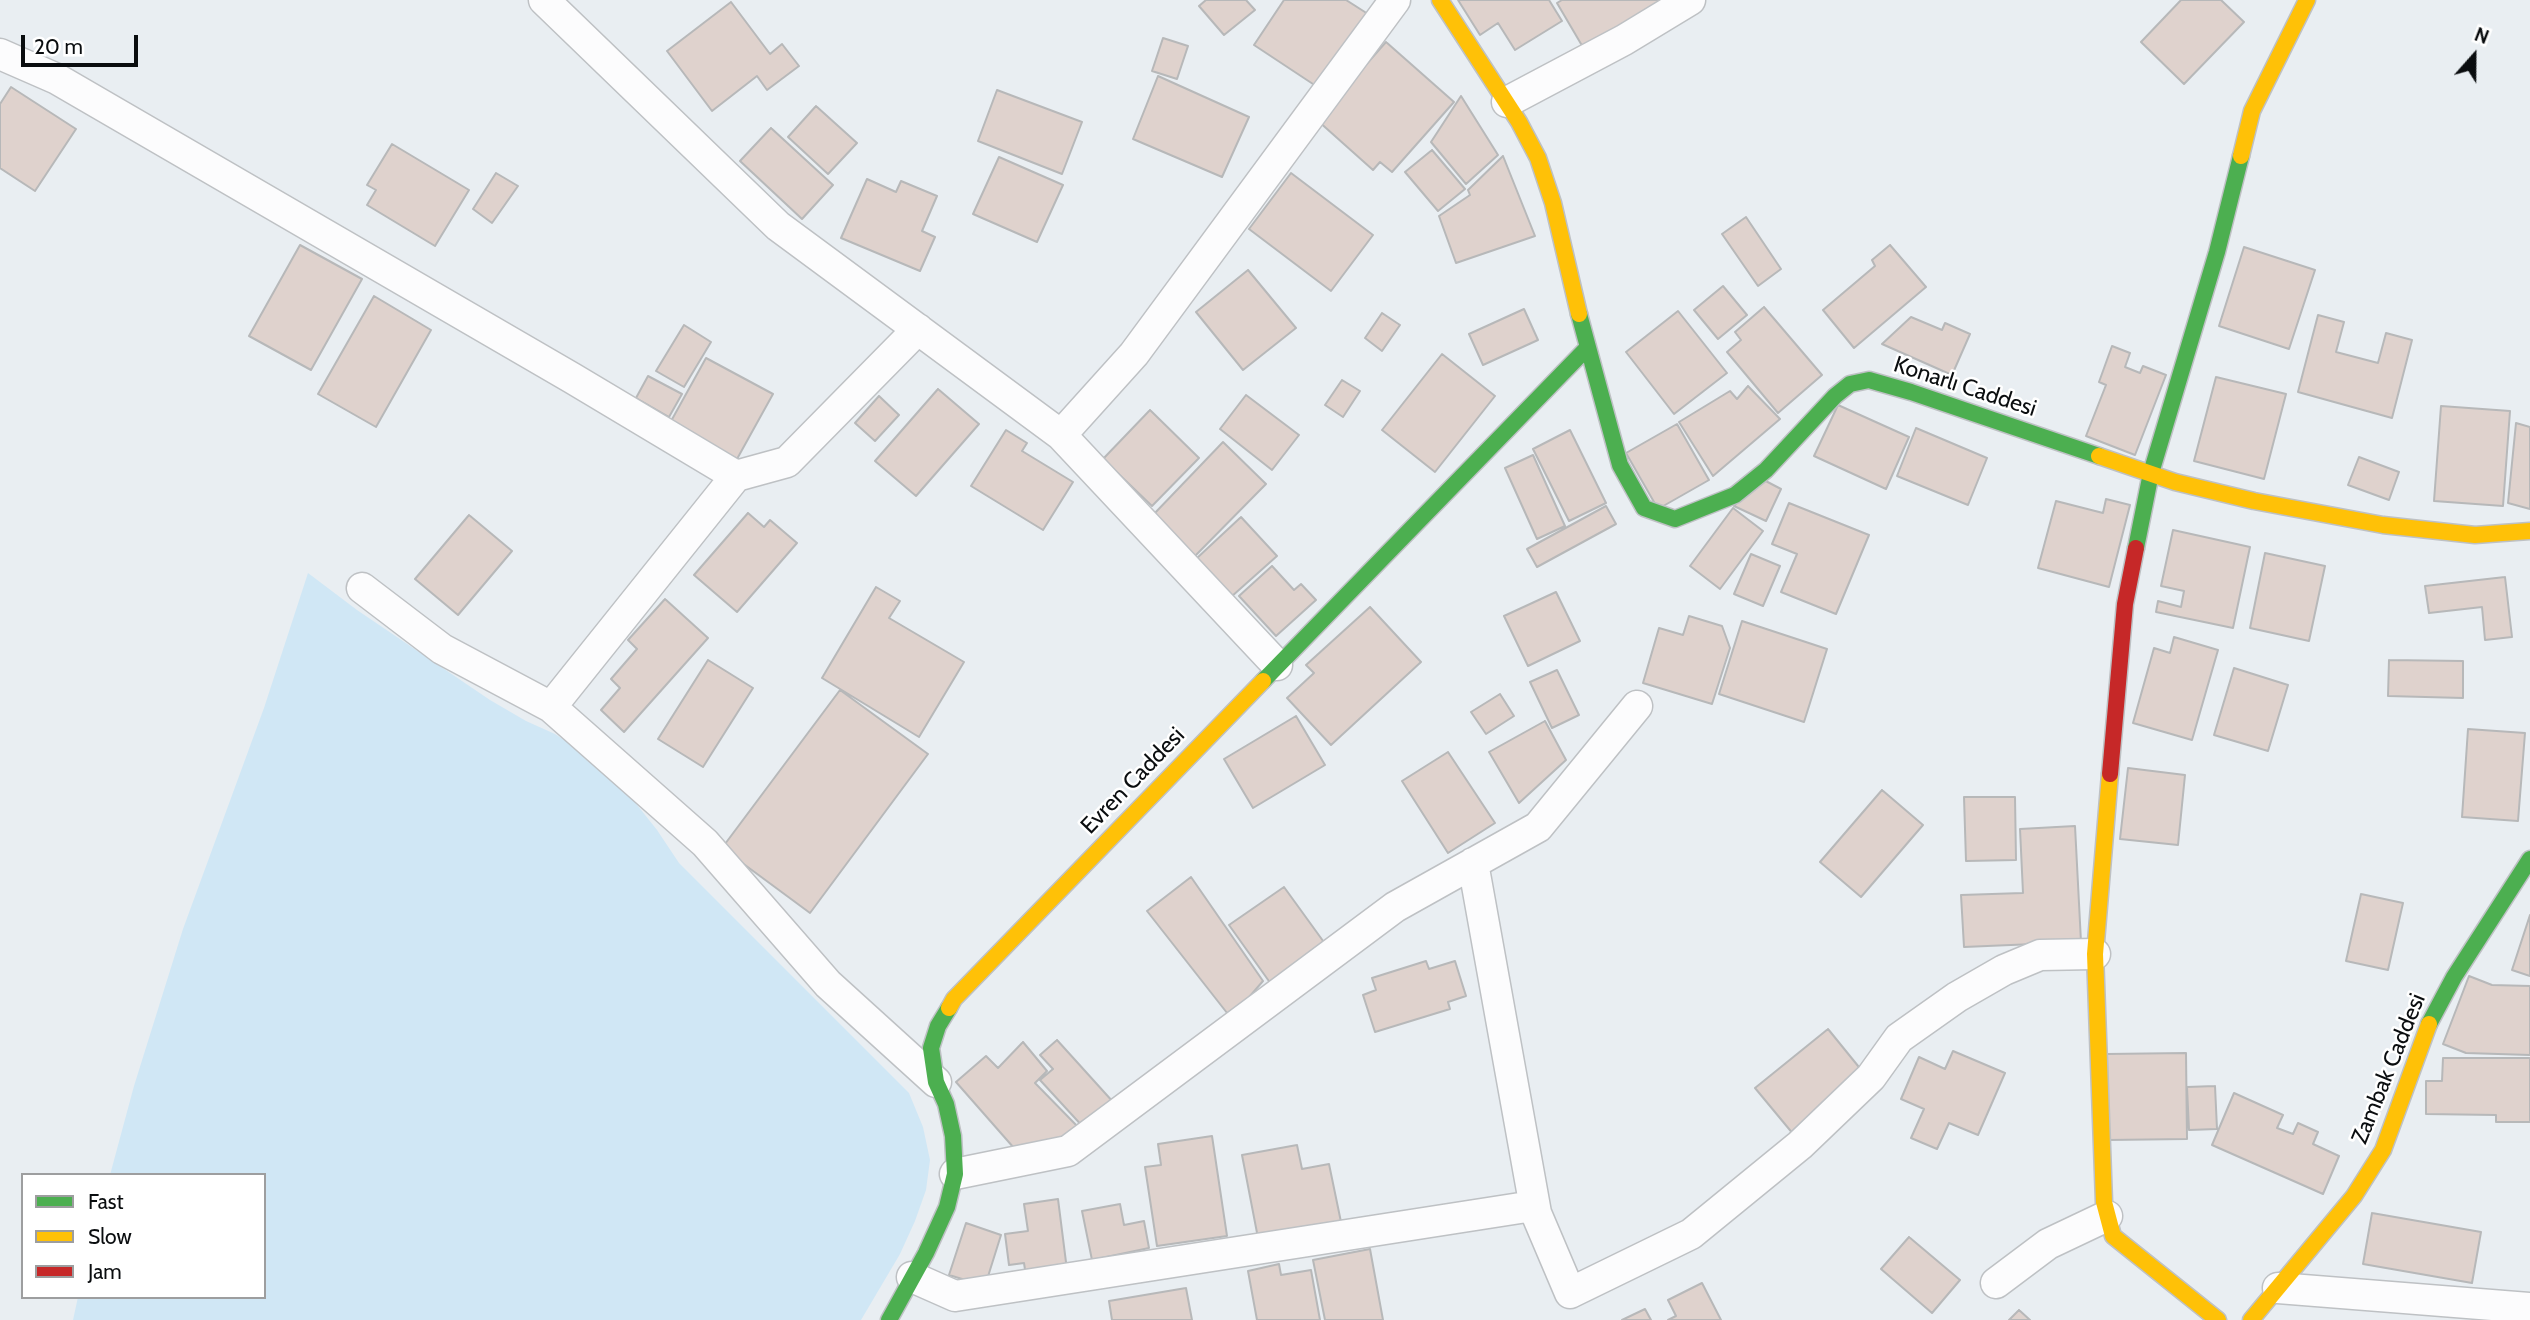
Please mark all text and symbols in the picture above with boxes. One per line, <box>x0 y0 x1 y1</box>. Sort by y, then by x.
scale bar <box>24 21 142 65</box>
north arrow <box>2439 21 2509 91</box>
text: N <box>2471 23 2492 49</box>
text: 20 m <box>34 34 83 59</box>
street label: Konarlı Caddesi <box>1890 351 2040 423</box>
street label: Evren Caddesi <box>1075 722 1191 840</box>
street label: Zambak Caddesi <box>2346 990 2432 1148</box>
legend <box>21 1173 266 1299</box>
text: Fast <box>88 1189 124 1214</box>
text: Slow <box>88 1224 132 1249</box>
text: Jam <box>88 1259 122 1284</box>

